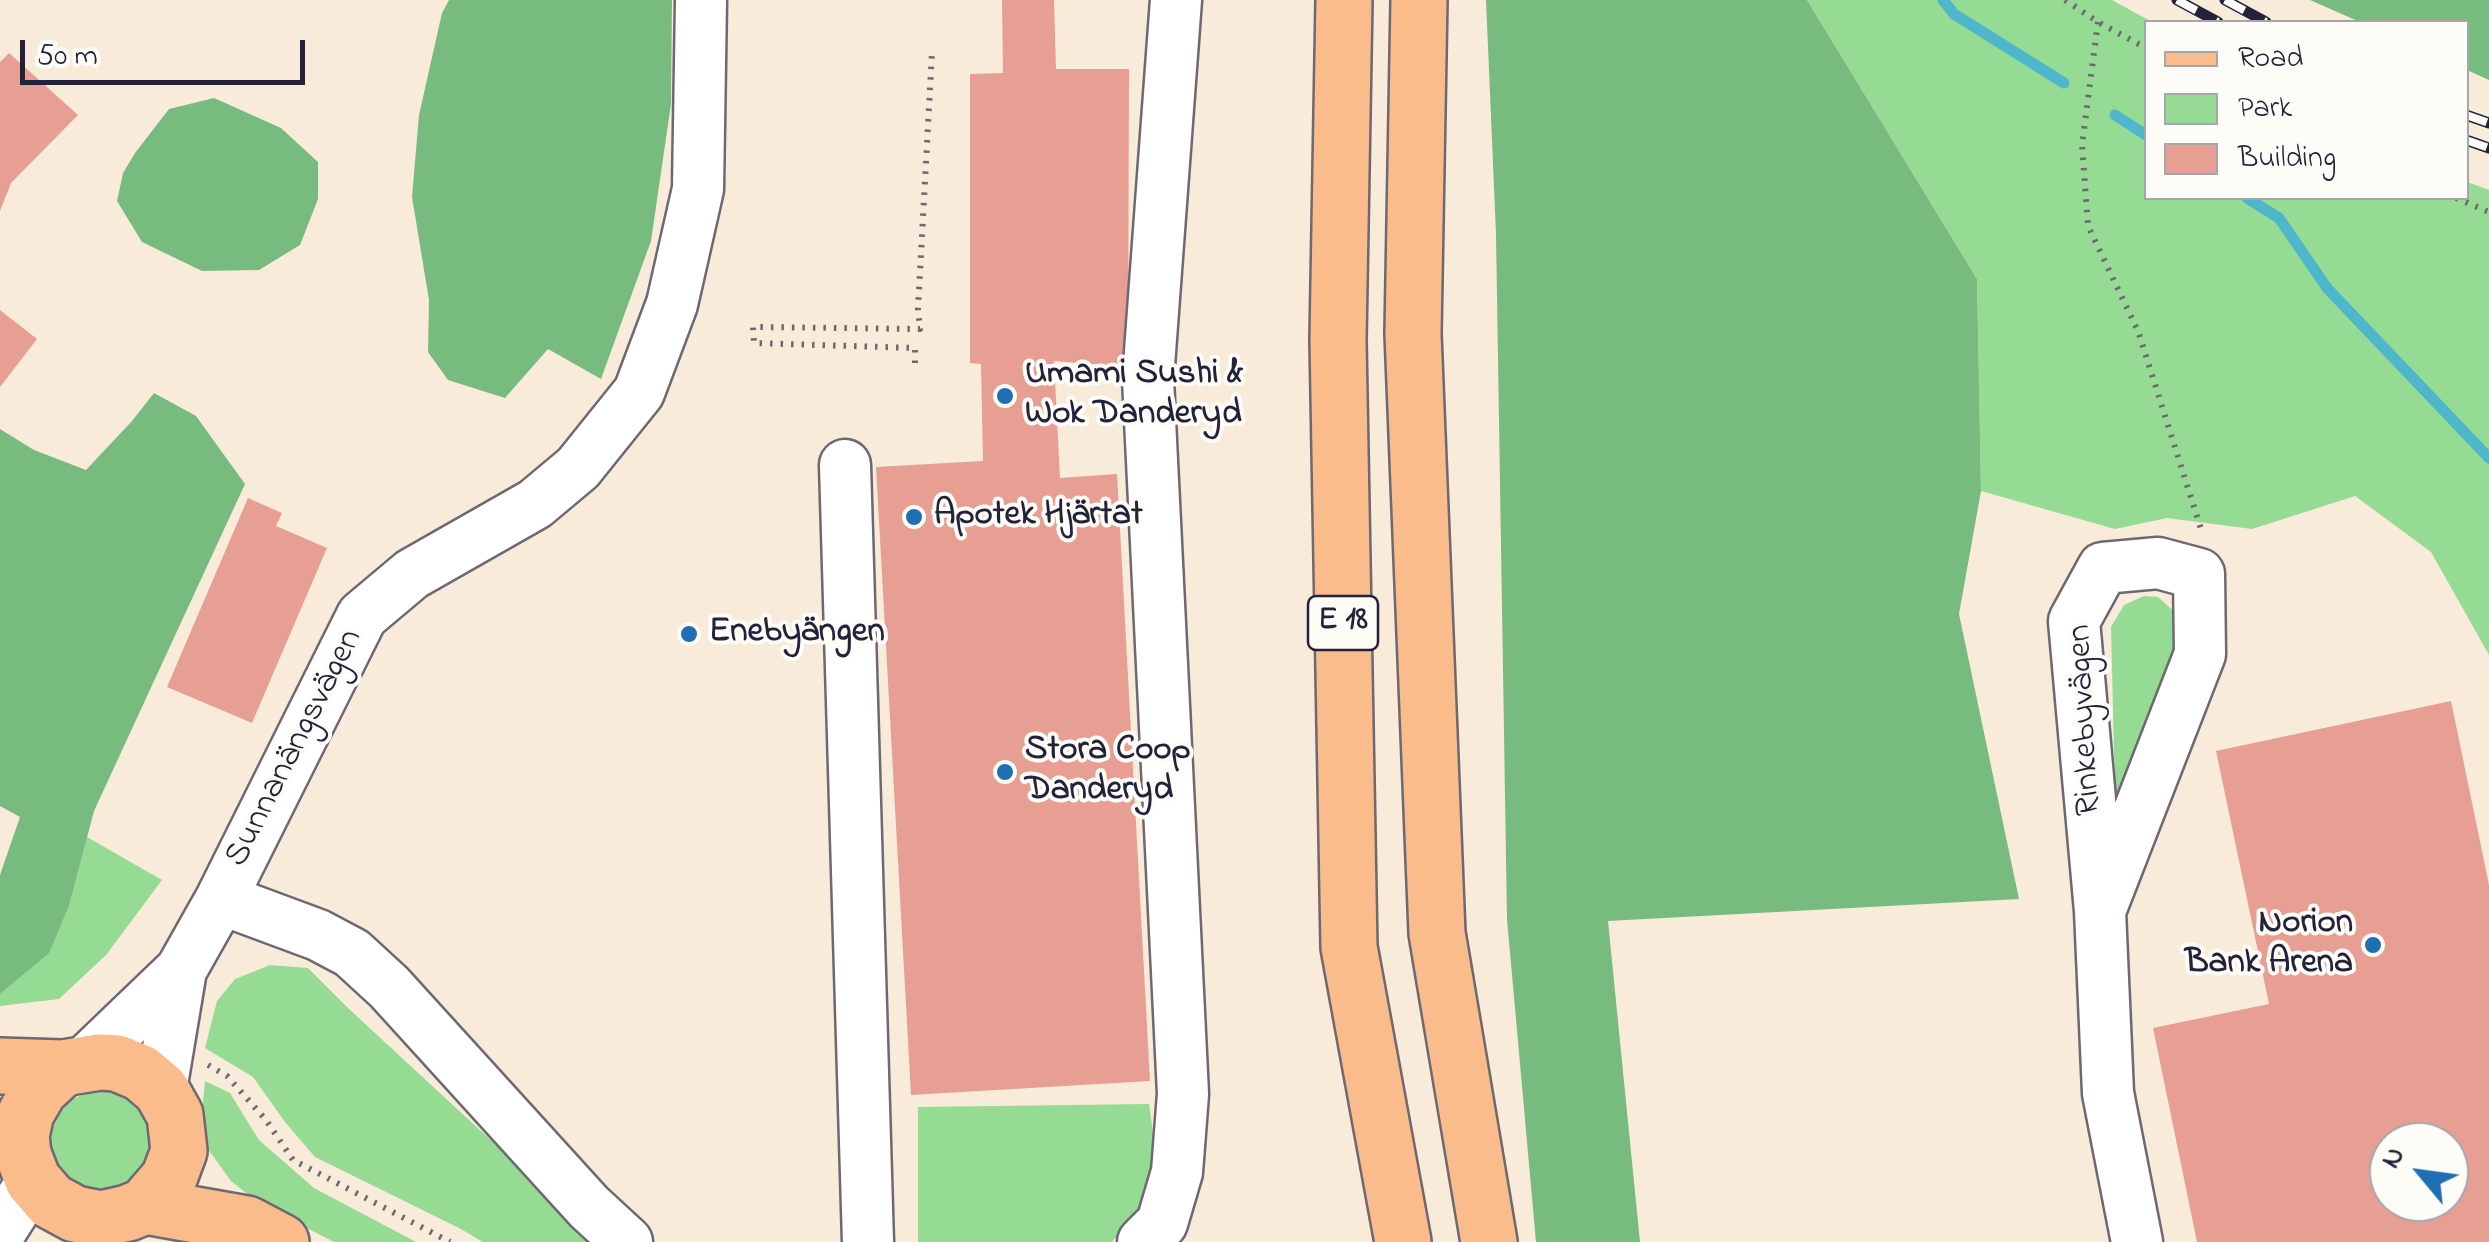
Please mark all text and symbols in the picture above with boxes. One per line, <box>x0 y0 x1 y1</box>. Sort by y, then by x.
scale bar <box>25 20 310 82</box>
legend <box>2144 20 2469 200</box>
text: 50 m <box>37 35 98 79</box>
text: Road <box>2238 37 2303 81</box>
text: Park <box>2238 87 2292 131</box>
text: Building <box>2238 137 2336 181</box>
place label: Umami Sushi & Wok Danderyd <box>1025 355 1243 437</box>
marker: Umami Sushi & Wok Danderyd <box>994 385 1016 407</box>
place label: Apotek Hjärtat <box>934 496 1143 538</box>
marker: Apotek Hjärtat <box>903 506 925 528</box>
road number: E 18 <box>1308 596 1378 650</box>
place label: Enebyängen <box>709 613 885 655</box>
street label: Sunnanängsvägen <box>218 623 374 875</box>
marker: Enebyängen <box>678 623 700 645</box>
street label: Rinkebyvägen <box>2061 623 2113 817</box>
place label: Stora Coop Danderyd <box>1025 731 1191 813</box>
marker: Stora Coop Danderyd <box>994 761 1016 783</box>
place label: Norion Bank Arena <box>2185 904 2353 986</box>
marker: Norion Bank Arena <box>2362 934 2384 956</box>
north arrow <box>2369 1122 2469 1222</box>
text: N <box>2372 1140 2417 1176</box>

